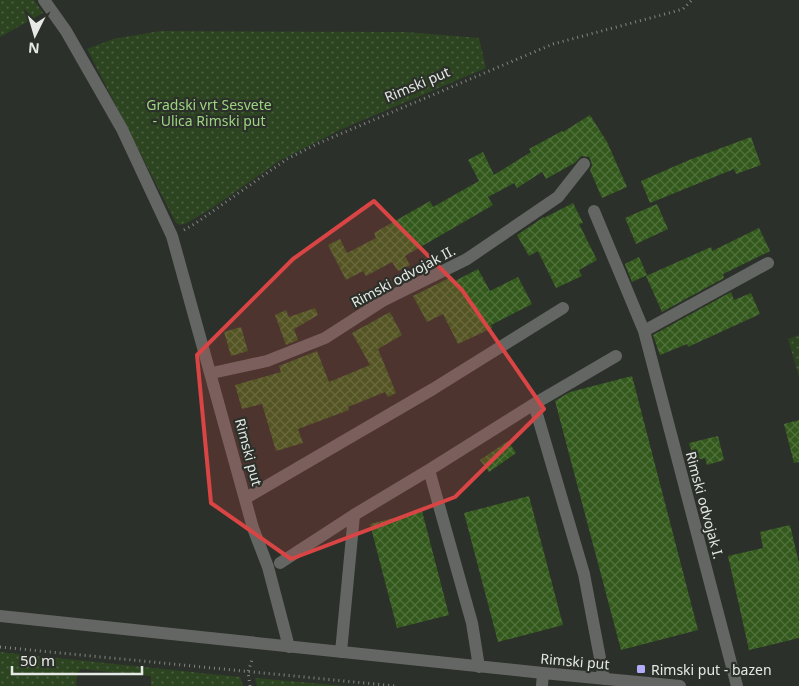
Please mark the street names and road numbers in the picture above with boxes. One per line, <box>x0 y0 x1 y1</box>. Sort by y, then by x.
street label: Rimski put <box>381 62 453 106</box>
street label: Rimski odvojak II. <box>348 241 458 311</box>
street label: Rimski put <box>231 416 267 488</box>
street label: Rimski odvojak I. <box>682 449 728 561</box>
street label: Rimski put <box>540 649 610 673</box>

